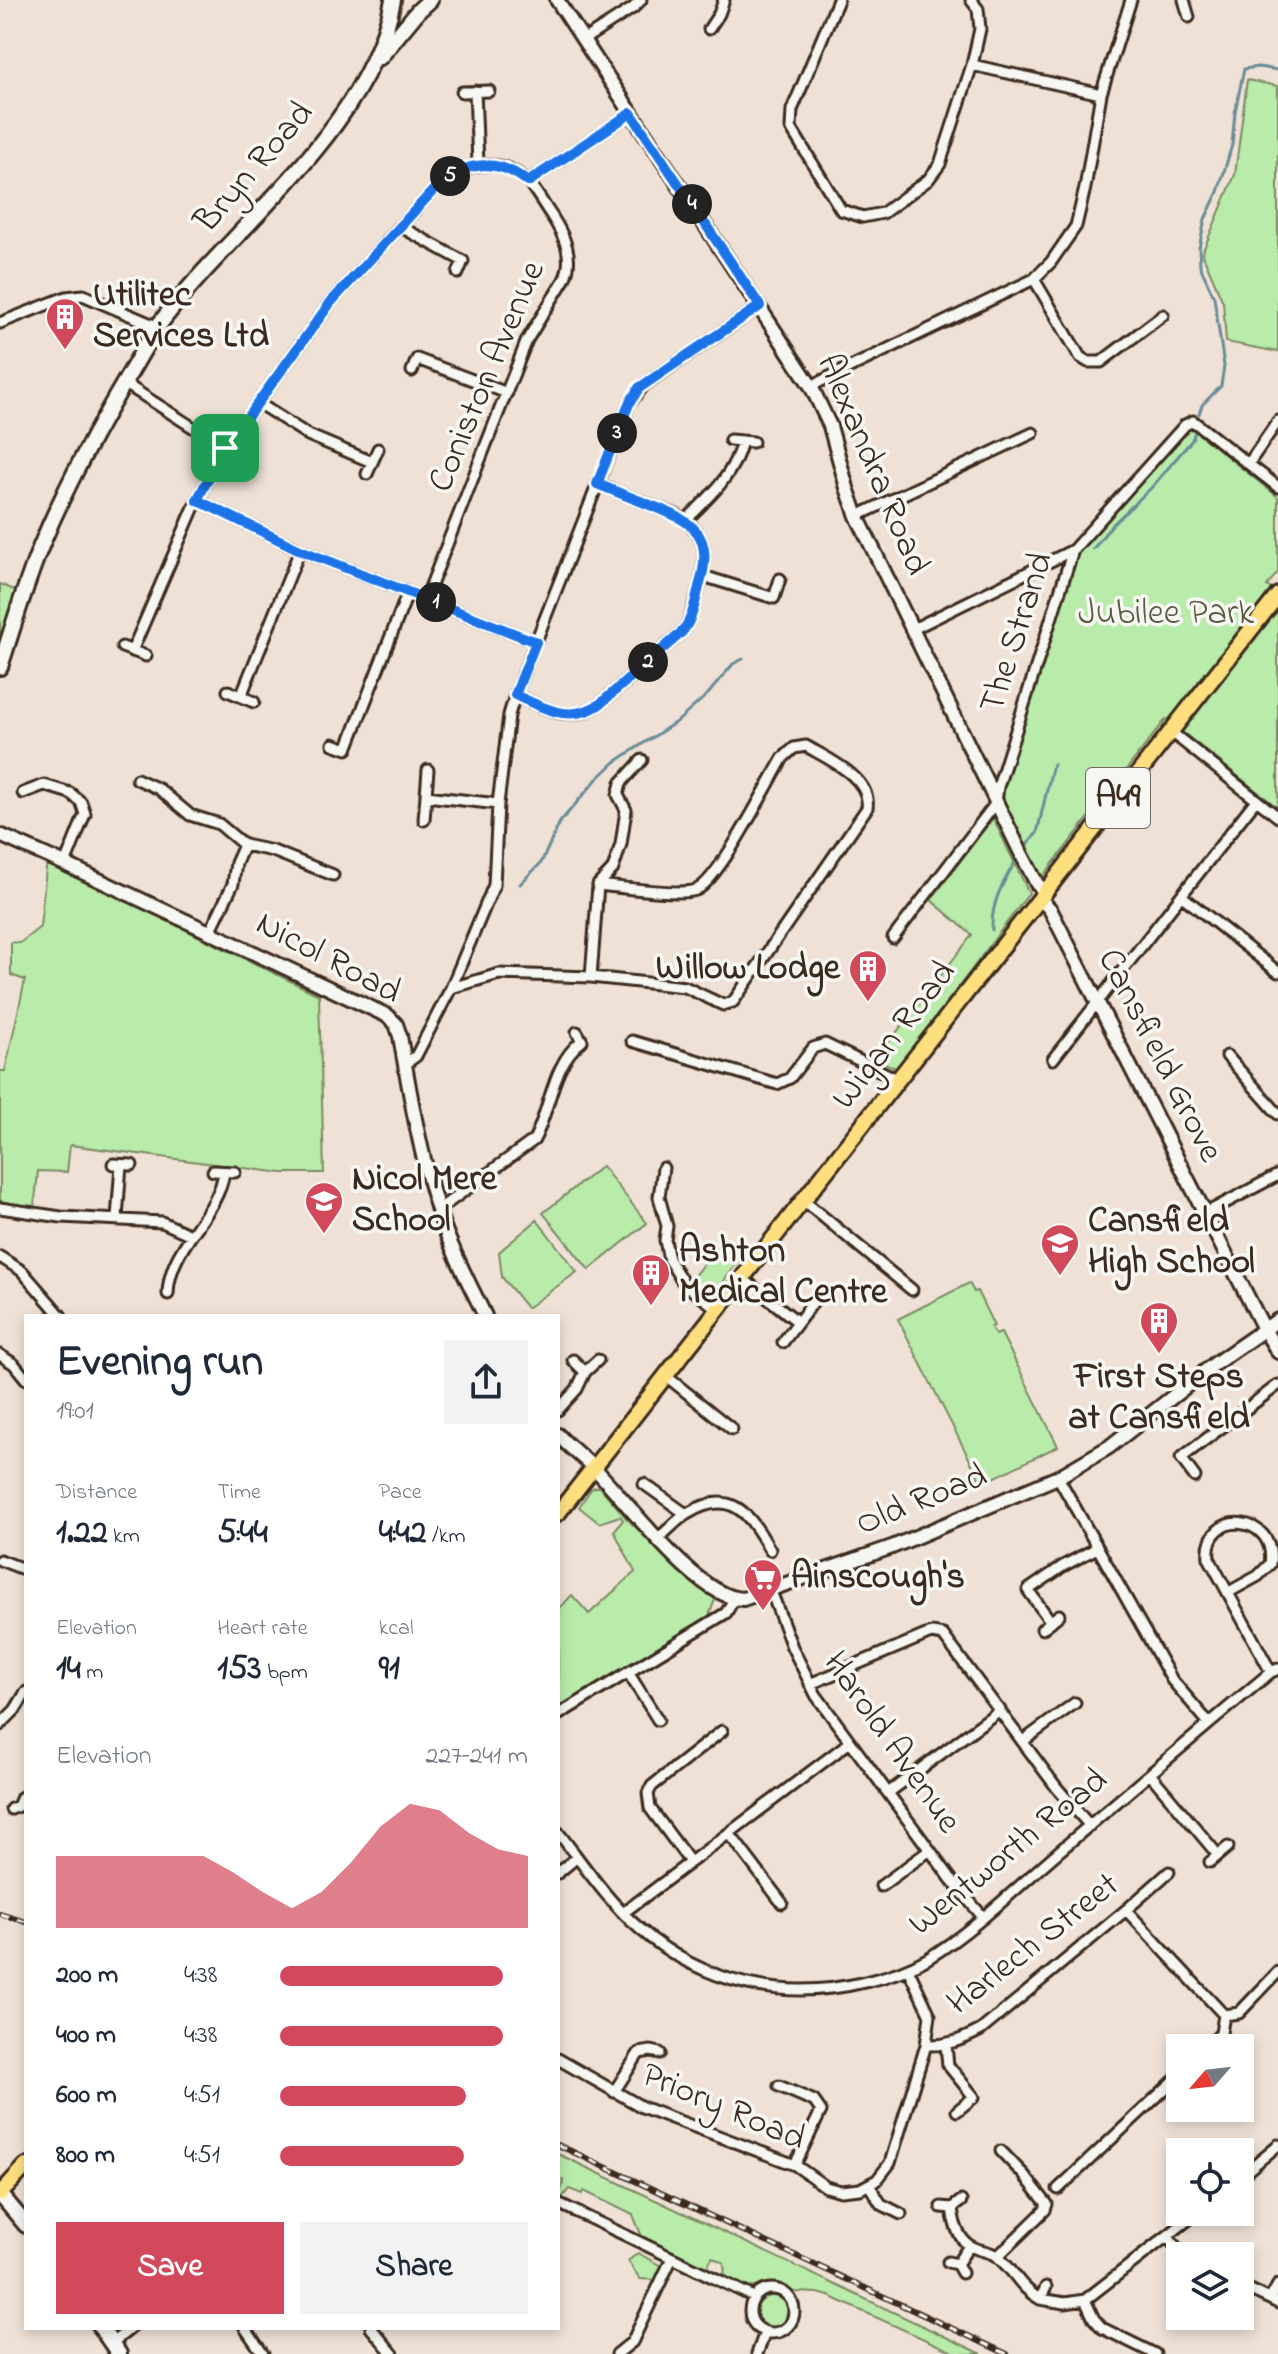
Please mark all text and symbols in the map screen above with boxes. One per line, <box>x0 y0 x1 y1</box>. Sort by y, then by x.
street label: Bryn Road <box>182 90 328 247</box>
pin: 5 <box>430 156 470 196</box>
text: 5 <box>444 160 456 192</box>
pin: 4 <box>672 184 712 224</box>
text: 4 <box>687 188 697 220</box>
street label: Coniston Avenue <box>415 253 561 501</box>
place label: Utilitec Services Ltd <box>93 270 270 364</box>
building icon: Utilitec Services Ltd <box>44 296 86 351</box>
street label: Alexandra Road <box>802 346 942 584</box>
pin: 3 <box>597 413 637 453</box>
pin <box>191 414 259 482</box>
text: 3 <box>612 417 622 449</box>
icon: arrive <box>203 426 247 470</box>
street label: The Strand <box>967 546 1069 720</box>
pin: 1 <box>416 582 456 622</box>
text: 1 <box>433 586 440 618</box>
park label: Jubilee Park <box>1078 588 1254 641</box>
pin: 2 <box>628 642 668 682</box>
text: 2 <box>643 646 653 678</box>
road number: A49 <box>1086 768 1150 828</box>
street label: Nicol Road <box>246 899 410 1019</box>
street label: Cansfield Grove <box>1082 940 1236 1173</box>
place label: Willow Lodge <box>656 943 841 997</box>
building icon: Willow Lodge <box>847 948 889 1003</box>
street label: Wigan Road <box>820 950 970 1122</box>
place label: Nicol Mere School <box>352 1154 498 1248</box>
school or university icon: Nicol Mere School <box>303 1180 345 1235</box>
place label: Cansfield High School <box>1088 1196 1255 1291</box>
school or university icon: Cansfield High School <box>1039 1222 1081 1277</box>
place label: Ashton Medical Centre <box>679 1226 888 1320</box>
building icon: Ashton Medical Centre <box>630 1252 672 1307</box>
building icon: First Steps at Cansfield <box>1138 1300 1180 1355</box>
text: Evening run <box>56 1331 263 1395</box>
button: share <box>444 1340 528 1424</box>
place label: First Steps at Cansfield <box>1068 1352 1250 1446</box>
text: 19:01 <box>56 1393 94 1431</box>
street label: Old Road <box>848 1451 996 1551</box>
text: Distance <box>56 1477 137 1509</box>
text: Time <box>217 1477 261 1509</box>
text: Pace <box>379 1477 422 1509</box>
text: 1.22 <box>56 1509 108 1559</box>
text: 5:44 <box>217 1509 268 1559</box>
text: 4:42 <box>379 1509 426 1559</box>
text: km <box>108 1521 140 1553</box>
text: /km <box>426 1521 466 1553</box>
place label: Ainscough's <box>791 1552 965 1606</box>
supermarket icon: Ainscough's <box>742 1557 784 1612</box>
text: Elevation <box>56 1613 137 1645</box>
text: Heart rate <box>217 1613 308 1645</box>
text: kcal <box>379 1613 414 1645</box>
street label: Harold Avenue <box>808 1641 974 1846</box>
text: 14 <box>56 1645 81 1695</box>
text: 153 <box>217 1645 262 1695</box>
text: 91 <box>379 1645 400 1695</box>
text: m <box>81 1657 103 1689</box>
text: bpm <box>262 1657 308 1689</box>
text: Elevation <box>56 1738 152 1776</box>
text: 227–241 m <box>425 1738 528 1776</box>
street label: Wentworth Road <box>898 1756 1120 1950</box>
street label: Harlech Street <box>936 1861 1132 2029</box>
text: 200 m <box>56 1957 118 1995</box>
text: 4:38 <box>184 1957 217 1995</box>
text: 400 m <box>56 2017 116 2055</box>
text: 4:38 <box>184 2017 217 2055</box>
north arrow <box>1166 2034 1254 2122</box>
map controls <box>1166 2034 1254 2330</box>
street label: Priory Road <box>633 2050 813 2166</box>
text: 600 m <box>56 2077 117 2115</box>
text: 4:51 <box>184 2077 220 2115</box>
text: 800 m <box>56 2137 115 2175</box>
text: 4:51 <box>184 2137 220 2175</box>
button: locate <box>1166 2138 1254 2226</box>
button: Save <box>56 2222 284 2314</box>
button: Share <box>300 2222 528 2314</box>
button: layers <box>1166 2242 1254 2330</box>

